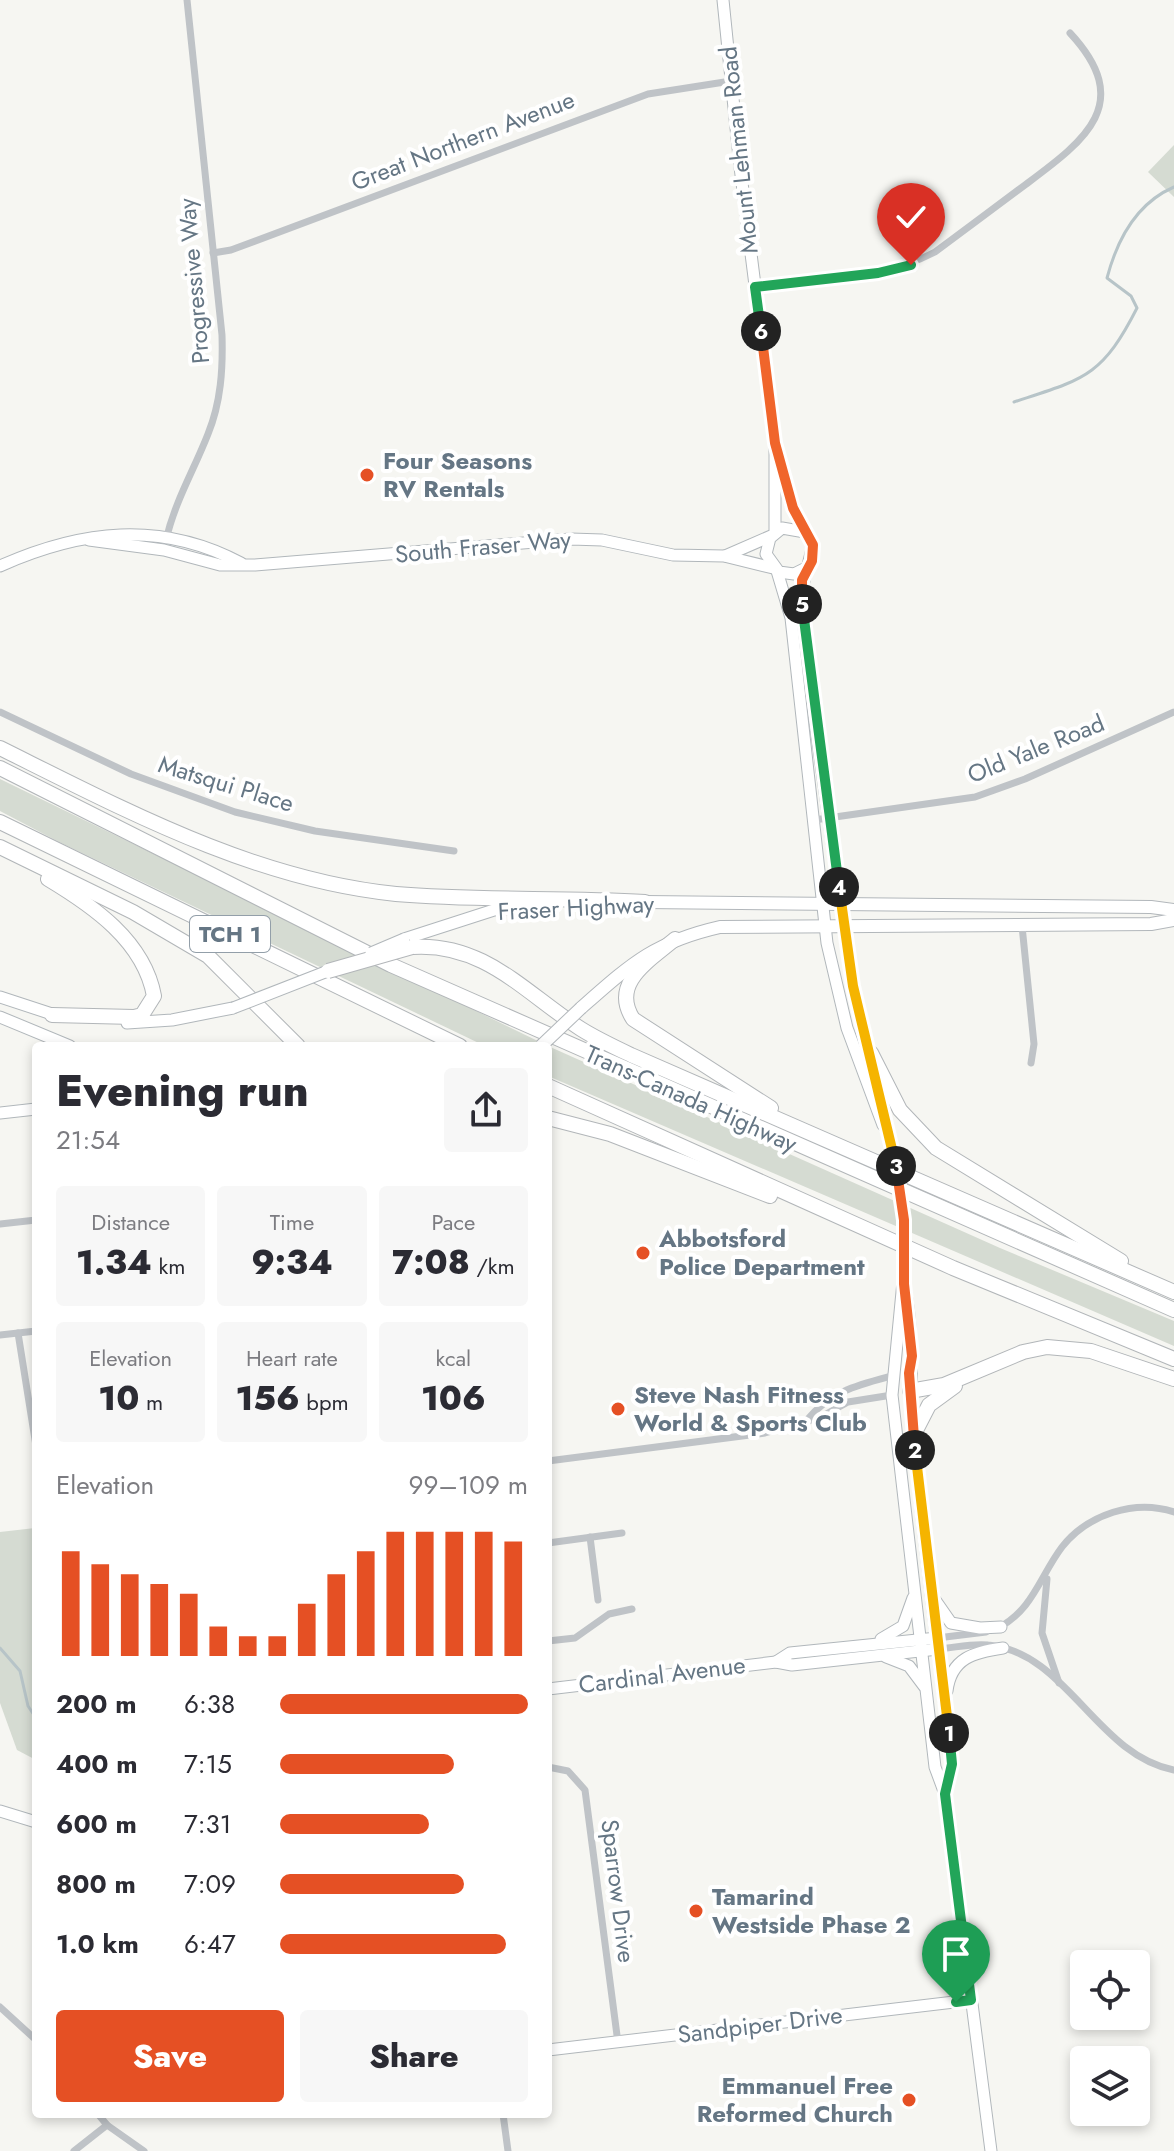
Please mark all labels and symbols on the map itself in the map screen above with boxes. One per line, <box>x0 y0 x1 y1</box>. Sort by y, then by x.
street label: Mount Lehman Road <box>710 45 767 255</box>
street label: Great Northern Avenue <box>346 82 580 199</box>
pin <box>877 183 945 265</box>
street label: Progressive Way <box>169 196 218 365</box>
pin: 6 <box>741 311 781 351</box>
place label: Four Seasons RV Rentals <box>383 443 532 506</box>
marker: Four Seasons RV Rentals <box>358 466 376 484</box>
street label: South Fraser Way <box>394 521 573 572</box>
pin: 5 <box>782 584 822 624</box>
street label: Old Yale Road <box>962 705 1110 792</box>
street label: Matsqui Place <box>154 746 298 821</box>
pin: 4 <box>819 867 859 907</box>
street label: Fraser Highway <box>497 886 656 929</box>
road number: TCH 1 <box>190 916 270 952</box>
street label: Trans-Canada Highway <box>580 1036 803 1161</box>
pin: 3 <box>876 1146 916 1186</box>
place label: Abbotsford Police Department <box>658 1221 865 1284</box>
marker: Abbotsford Police Department <box>634 1244 652 1262</box>
place label: Steve Nash Fitness World & Sports Club <box>634 1377 867 1440</box>
marker: Steve Nash Fitness World & Sports Club <box>609 1400 627 1418</box>
pin: 2 <box>895 1430 935 1470</box>
street label: Cardinal Avenue <box>577 1647 747 1702</box>
pin: 1 <box>929 1713 969 1753</box>
street label: Sparrow Drive <box>592 1817 645 1965</box>
place label: Tamarind Westside Phase 2 <box>712 1879 910 1942</box>
marker: Tamarind Westside Phase 2 <box>687 1902 705 1920</box>
pin <box>922 1920 990 2002</box>
street label: Sandpiper Drive <box>676 1997 844 2052</box>
place label: Emmanuel Free Reformed Church <box>697 2068 893 2131</box>
marker: Emmanuel Free Reformed Church <box>900 2091 918 2109</box>

